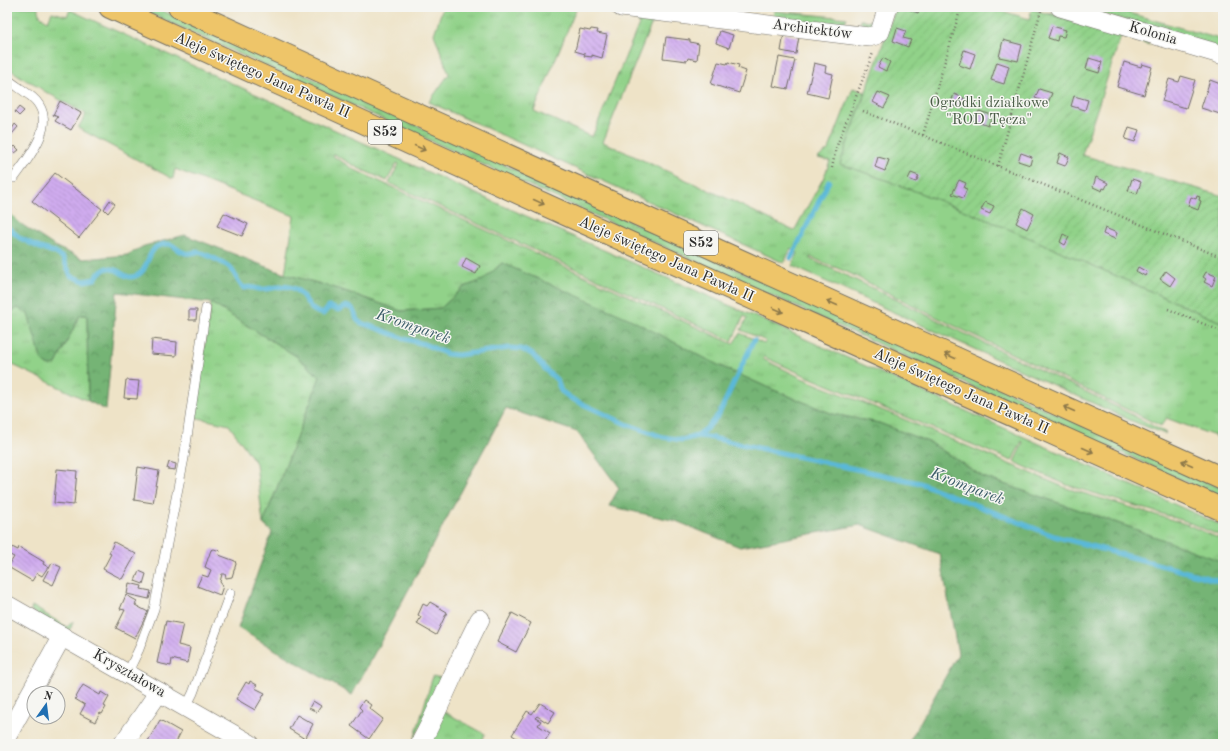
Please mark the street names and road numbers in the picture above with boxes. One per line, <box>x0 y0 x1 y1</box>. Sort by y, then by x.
street label: Architektów <box>771 18 853 42</box>
street label: Kolonia <box>1127 20 1180 48</box>
street label: Aleje świętego Jana Pawła II <box>172 30 352 122</box>
road number: S52 <box>368 120 402 144</box>
street label: Aleje świętego Jana Pawła II <box>576 214 756 306</box>
road number: S52 <box>684 231 718 255</box>
street label: Aleje świętego Jana Pawła II <box>871 346 1051 438</box>
street label: Kryształowa <box>90 647 168 701</box>

